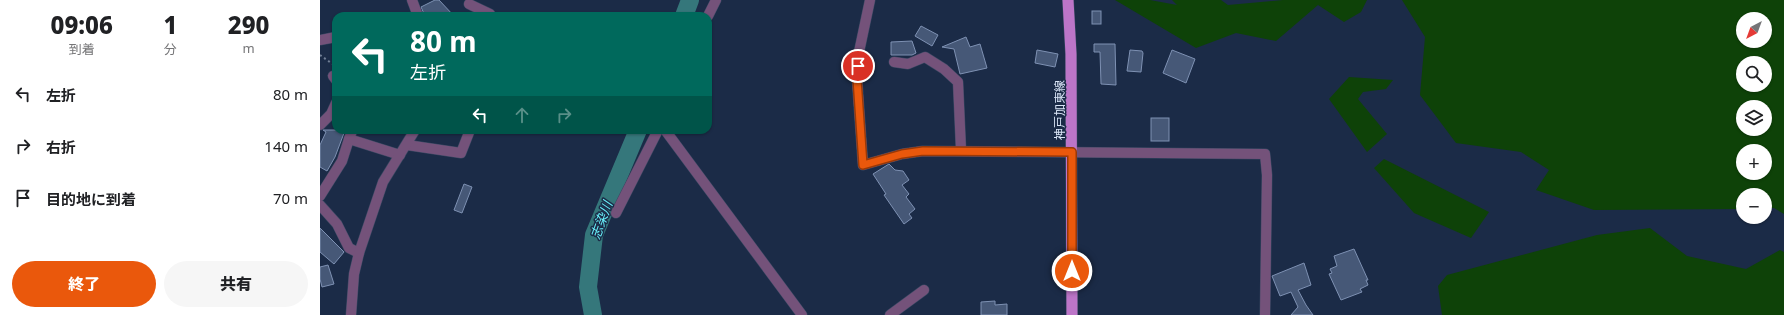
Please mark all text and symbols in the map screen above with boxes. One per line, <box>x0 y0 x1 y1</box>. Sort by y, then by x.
text: 09:06 <box>51 8 113 41</box>
text: 1 <box>163 8 177 41</box>
text: 290 <box>228 8 269 41</box>
north arrow <box>1736 12 1772 48</box>
map controls <box>1736 12 1772 224</box>
text: 80 m <box>410 22 477 60</box>
icon: left <box>344 28 396 80</box>
text: m <box>243 39 255 57</box>
text: 到着 <box>69 40 95 58</box>
text: 分 <box>164 40 177 58</box>
pin <box>841 49 875 83</box>
icon: arrive <box>847 55 869 77</box>
button: search <box>1736 56 1772 92</box>
text: 左折 <box>410 60 446 84</box>
street label: 神戸加東線 <box>1051 80 1068 140</box>
icon: left <box>12 83 34 105</box>
text: 80 m <box>273 84 308 104</box>
text: 左折 <box>46 85 76 105</box>
button: layers <box>1736 100 1772 136</box>
icon: left <box>469 104 491 126</box>
icon: ahead <box>511 104 533 126</box>
icon: right <box>553 104 575 126</box>
icon: right <box>12 135 34 157</box>
text: 140 m <box>264 136 308 156</box>
text: 右折 <box>46 137 76 157</box>
button: + <box>1736 144 1772 180</box>
icon: arrive <box>12 187 34 209</box>
text: 70 m <box>273 188 308 208</box>
button: − <box>1736 188 1772 224</box>
text: 目的地に到着 <box>46 189 136 209</box>
water label: 志染川 <box>586 197 617 241</box>
position arrow <box>1051 250 1093 292</box>
button: 終了 <box>12 261 156 307</box>
button: 共有 <box>164 261 308 307</box>

